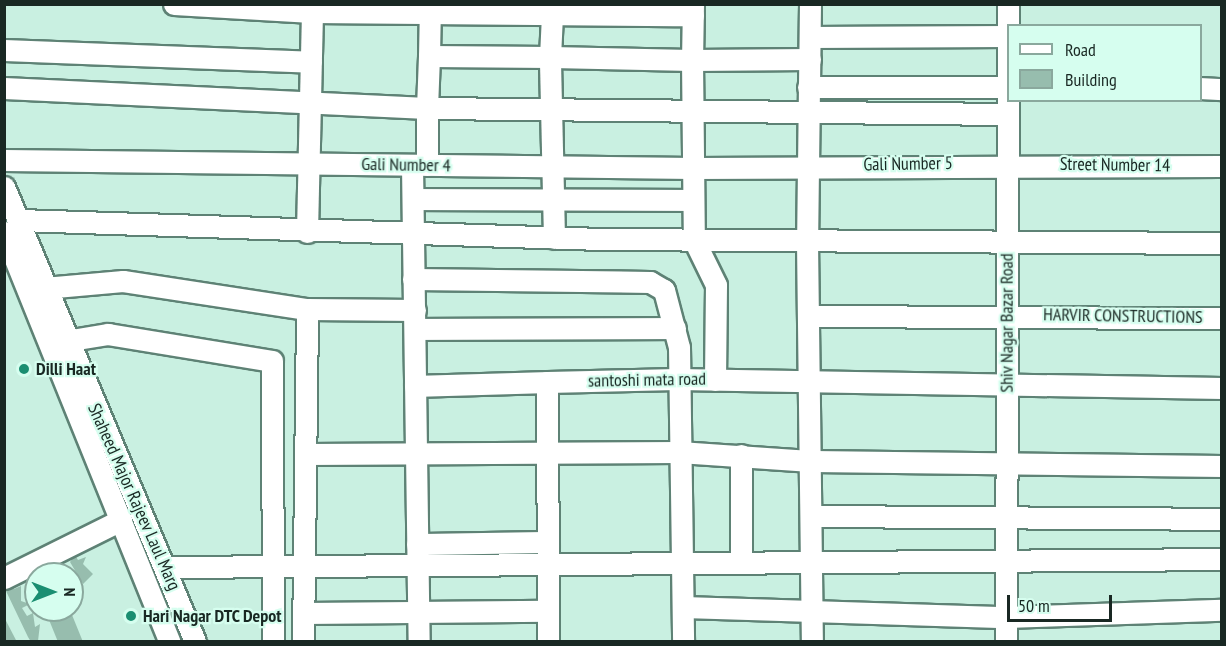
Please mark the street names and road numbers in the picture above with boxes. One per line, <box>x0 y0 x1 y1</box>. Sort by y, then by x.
street label: Gali Number 5 <box>863 152 953 176</box>
street label: Gali Number 4 <box>361 153 451 177</box>
street label: Street Number 14 <box>1060 153 1170 177</box>
street label: Shiv Nagar Bazar Road <box>996 253 1018 393</box>
street label: HARVIR CONSTRUCTIONS <box>1043 304 1203 328</box>
street label: santoshi mata road <box>588 368 706 392</box>
street label: Shaheed Major Rajeev Laul Marg <box>83 400 185 594</box>

